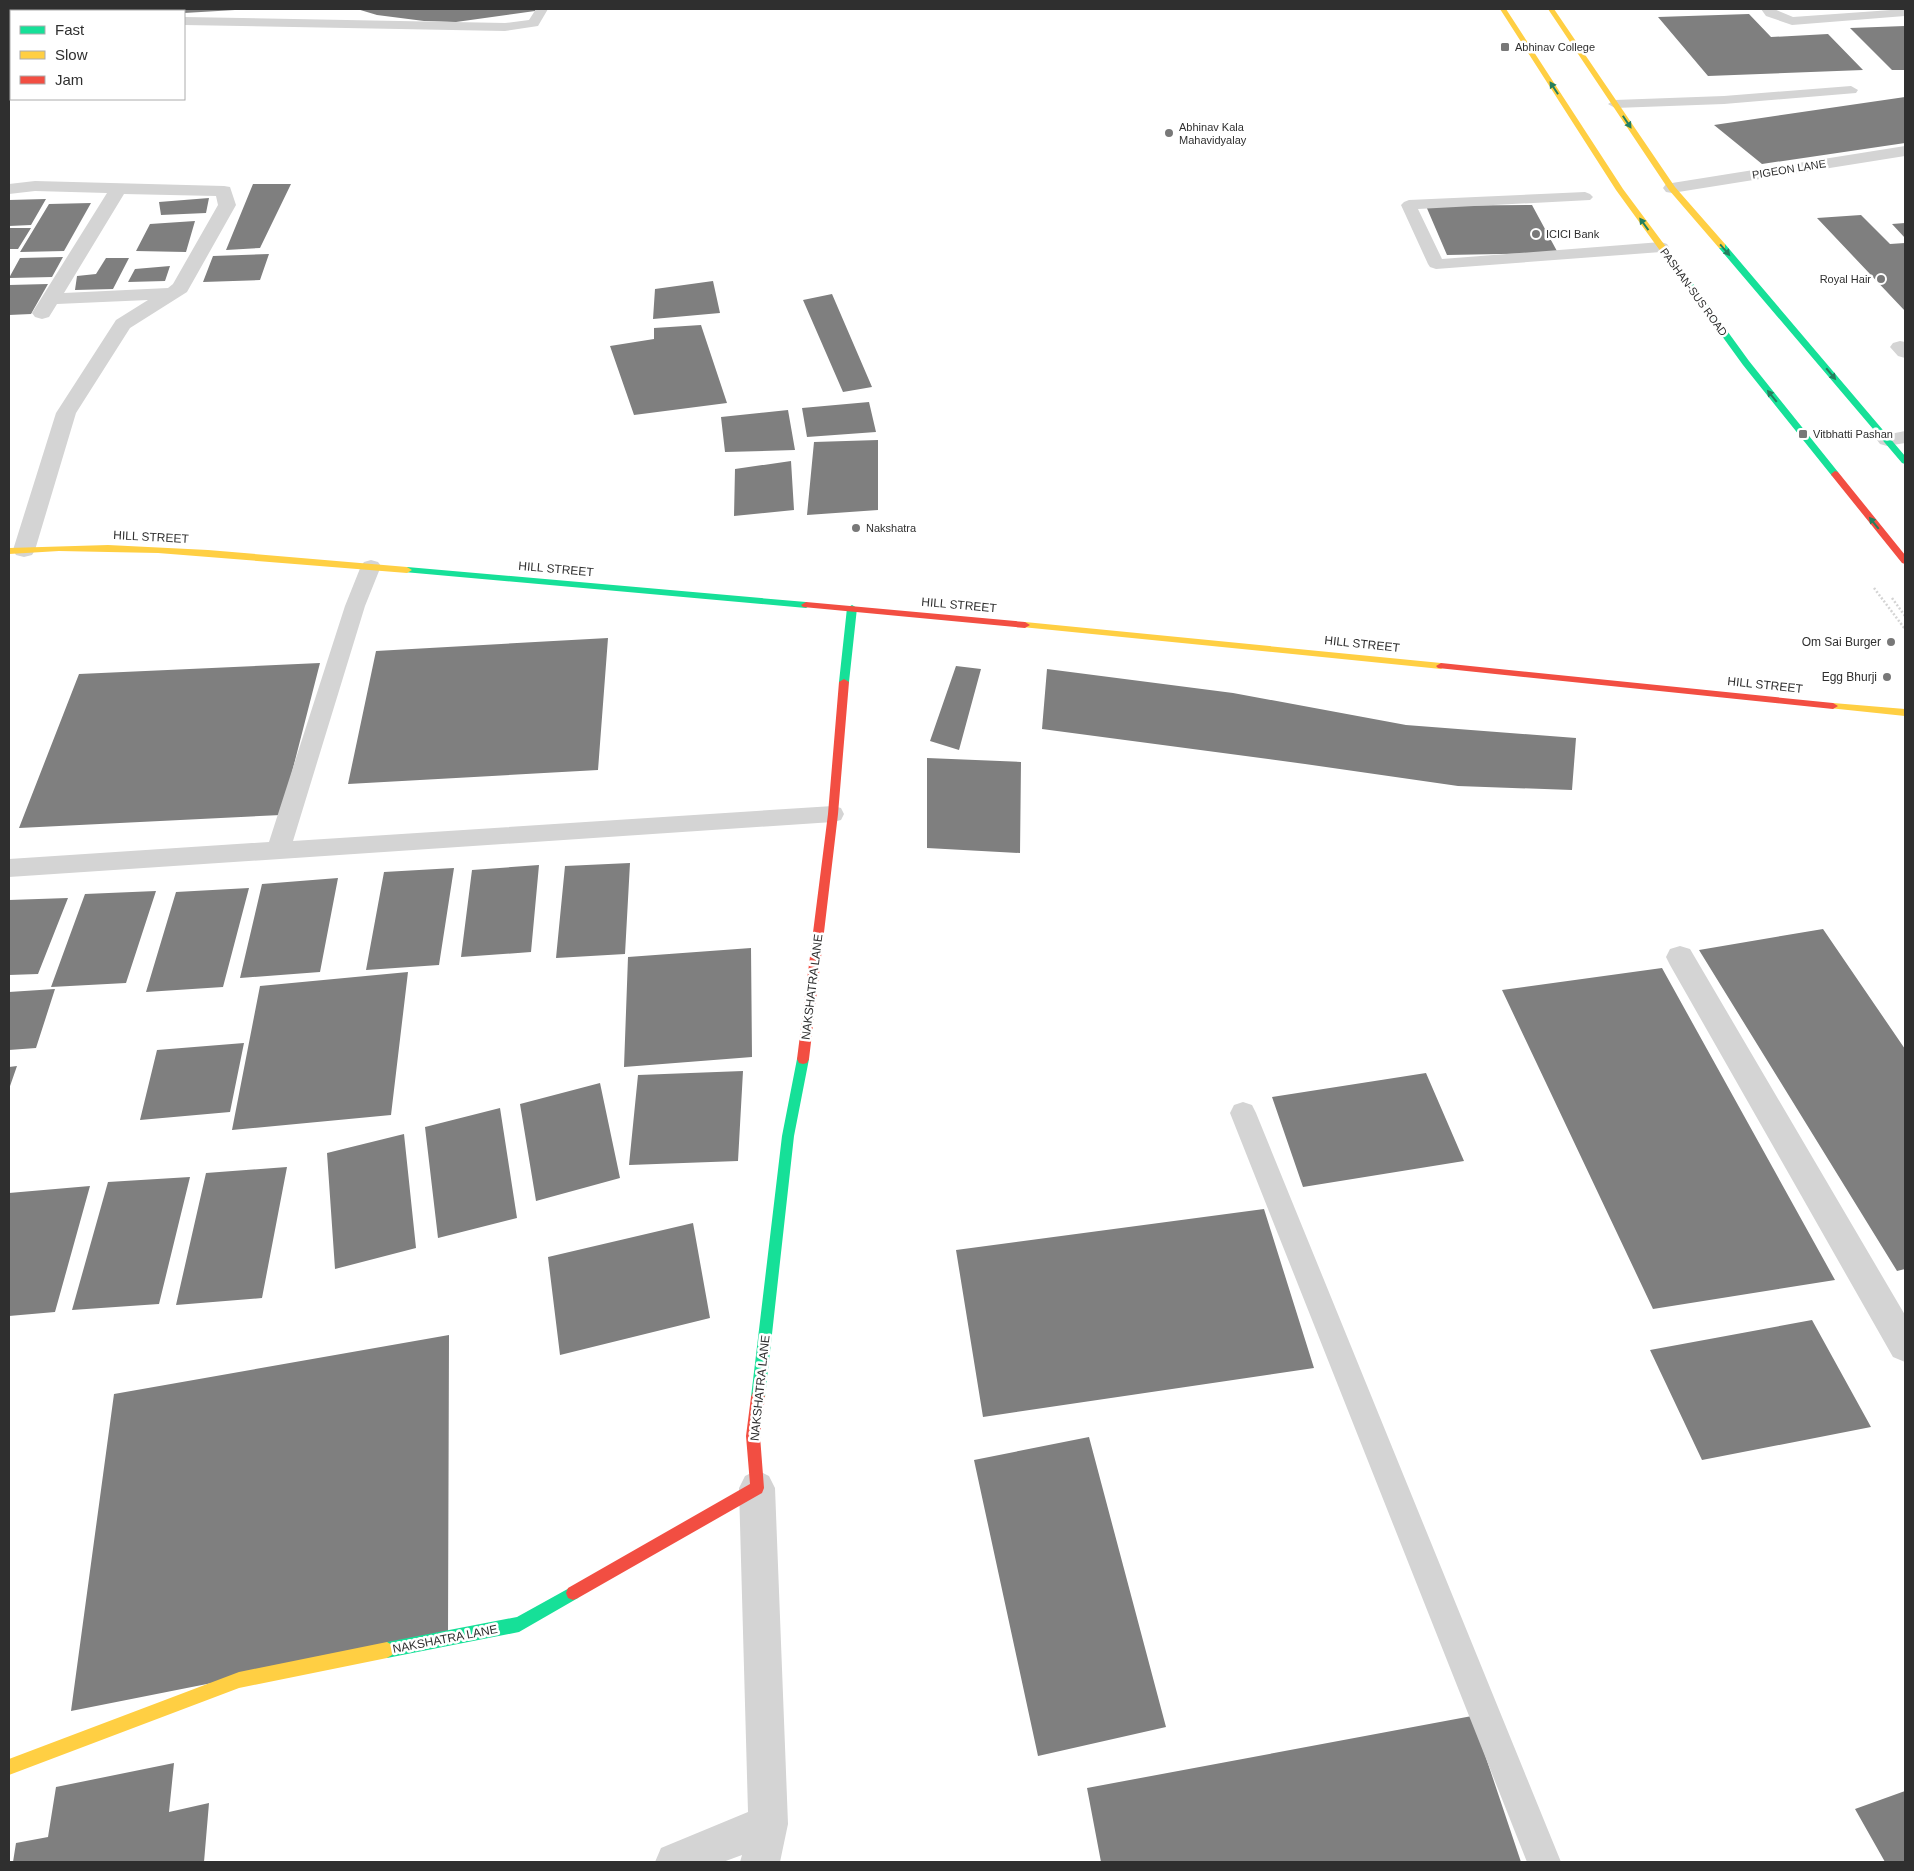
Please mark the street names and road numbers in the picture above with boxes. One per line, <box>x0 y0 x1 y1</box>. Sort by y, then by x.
street label: PIGEON LANE <box>1751 157 1827 181</box>
street label: PASHAN-SUS ROAD <box>1658 246 1730 338</box>
street label: HILL STREET <box>113 528 190 546</box>
street label: HILL STREET <box>518 559 595 579</box>
street label: HILL STREET <box>921 595 998 615</box>
street label: HILL STREET <box>1324 633 1401 655</box>
street label: HILL STREET <box>1727 674 1804 696</box>
street label: NAKSHATRA LANE <box>799 933 825 1041</box>
street label: NAKSHATRA LANE <box>747 1334 773 1442</box>
street label: NAKSHATRA LANE <box>391 1622 499 1656</box>

